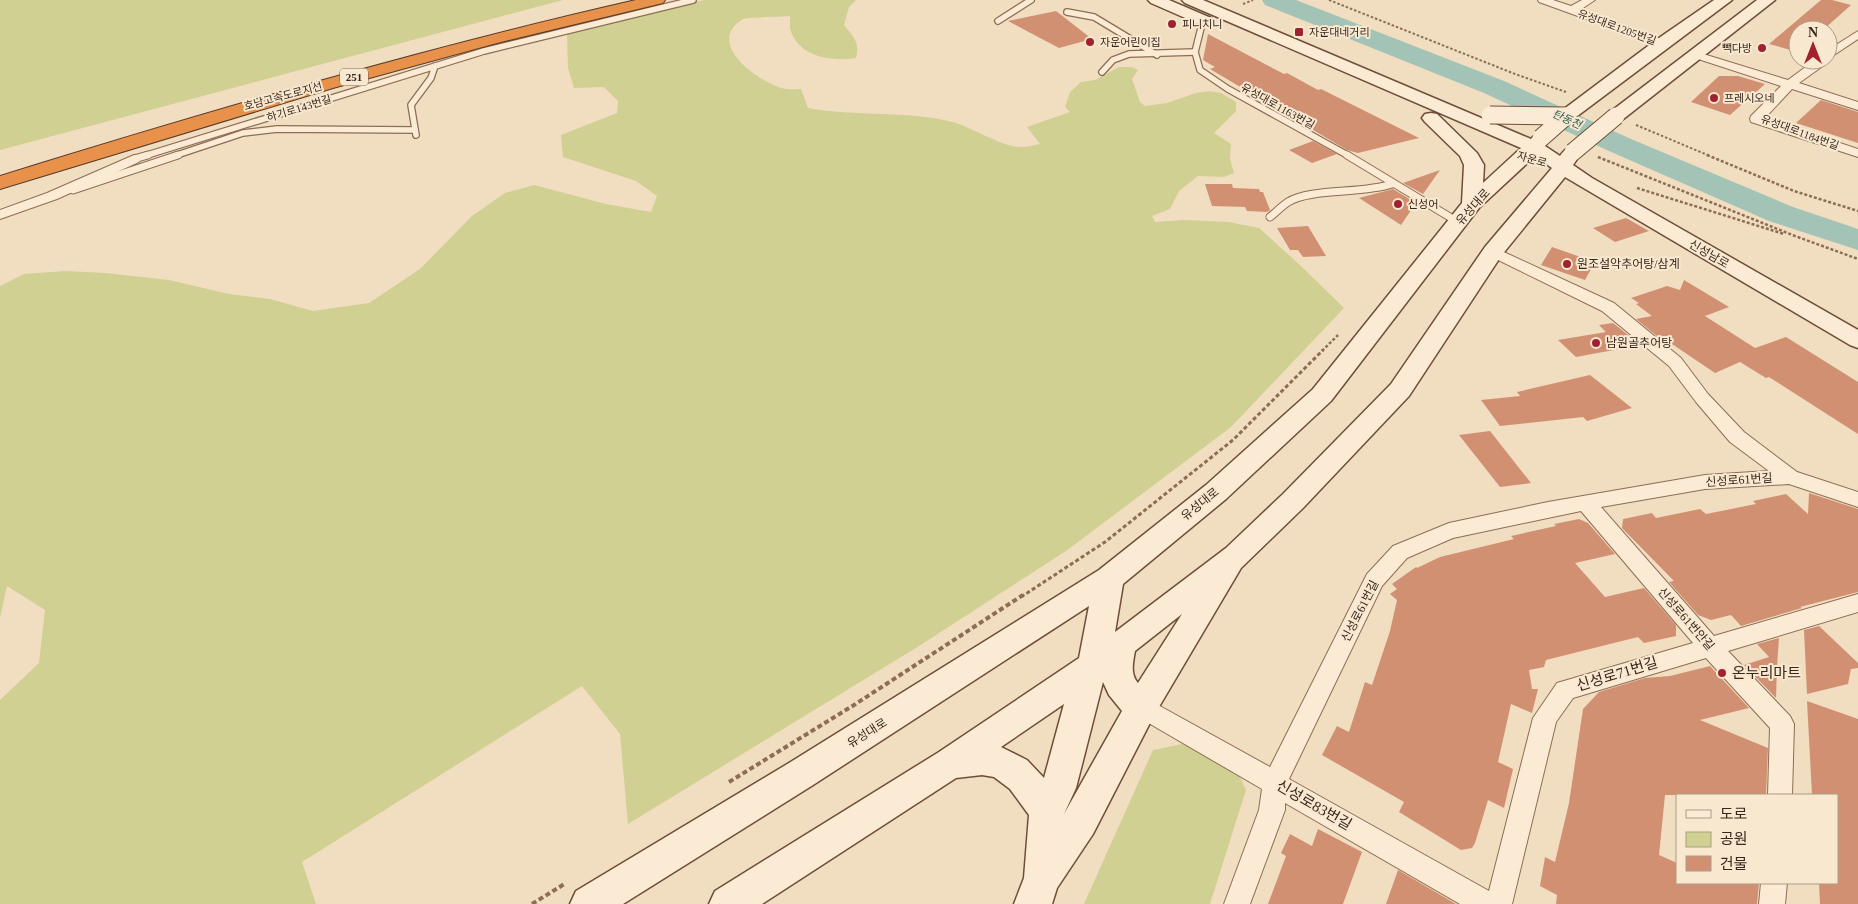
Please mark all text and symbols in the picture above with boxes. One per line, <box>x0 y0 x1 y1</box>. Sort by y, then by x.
street label: 유성대로1205번길 <box>1576 7 1658 47</box>
marker: 피니치니 <box>1166 18 1178 30</box>
place label: 피니치니 <box>1182 18 1222 30</box>
north arrow <box>1788 20 1838 70</box>
text: N <box>1808 25 1818 40</box>
marker: 자운대네거리 <box>1293 26 1305 38</box>
place label: 자운대네거리 <box>1309 26 1370 38</box>
marker: 자운어린이집 <box>1084 36 1096 48</box>
place label: 자운어린이집 <box>1100 36 1161 48</box>
place label: 빽다방 <box>1722 42 1752 54</box>
marker: 빽다방 <box>1756 42 1768 54</box>
road number: 251 <box>340 68 368 86</box>
street label: 호남고속도로지선 <box>242 80 324 112</box>
street label: 유성대로1163번길 <box>1239 81 1317 131</box>
street label: 하기로143번길 <box>265 92 333 124</box>
marker: 프레시오네 <box>1708 92 1720 104</box>
place label: 프레시오네 <box>1724 92 1775 104</box>
water label: 탄동천 <box>1551 107 1585 131</box>
street label: 유성대로1184번길 <box>1759 112 1841 152</box>
street label: 자운로 <box>1516 149 1548 169</box>
street label: 유성대로 <box>1453 186 1493 228</box>
marker: 신성어 <box>1392 198 1404 210</box>
place label: 신성어 <box>1408 198 1438 210</box>
street label: 신성남로 <box>1686 237 1732 271</box>
place label: 원조설악추어탕/삼계 <box>1577 257 1680 271</box>
marker: 원조설악추어탕/삼계 <box>1561 258 1573 270</box>
place label: 남원골추어탕 <box>1606 336 1672 350</box>
marker: 남원골추어탕 <box>1590 337 1602 349</box>
street label: 신성로61번길 <box>1705 471 1773 489</box>
street label: 유성대로 <box>1178 485 1222 523</box>
street label: 신성로61번길 <box>1339 578 1381 644</box>
street label: 신성로61번안길 <box>1655 585 1717 653</box>
street label: 신성로71번길 <box>1574 654 1660 694</box>
place label: 온누리마트 <box>1732 665 1801 681</box>
marker: 온누리마트 <box>1716 667 1728 679</box>
street label: 유성대로 <box>845 715 889 751</box>
street label: 신성로83번길 <box>1274 777 1354 833</box>
legend <box>1676 794 1838 884</box>
text: 도로 <box>1720 806 1748 822</box>
text: 공원 <box>1720 831 1748 847</box>
text: 건물 <box>1720 856 1748 872</box>

